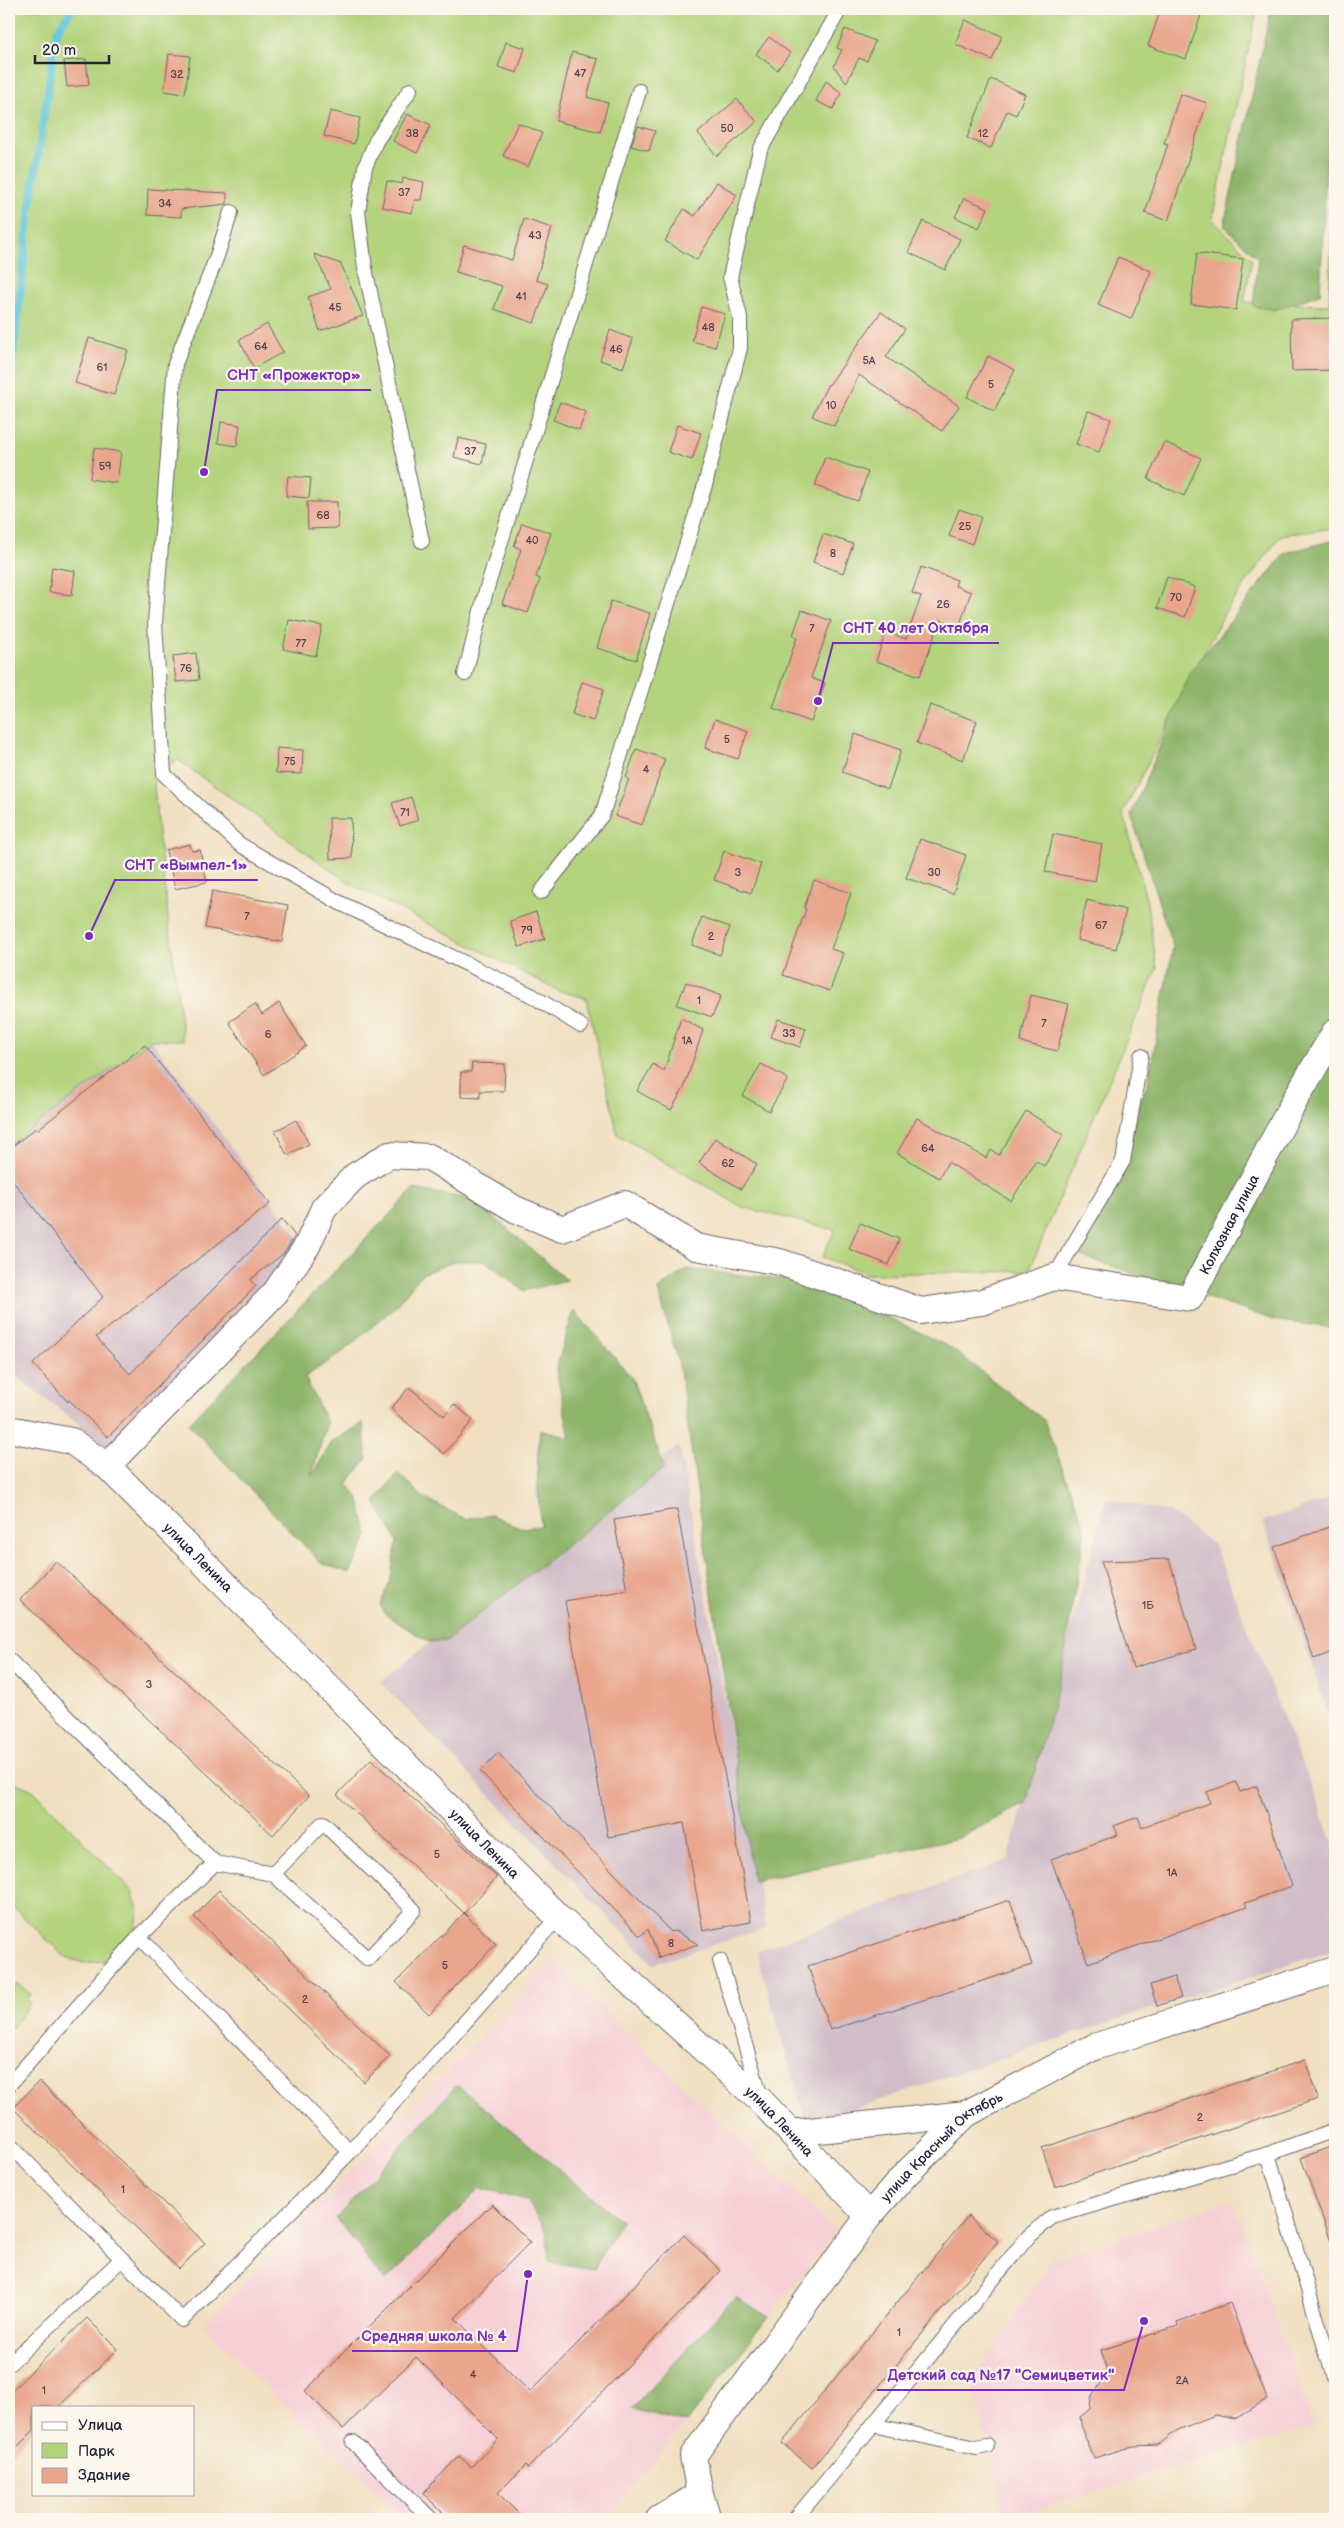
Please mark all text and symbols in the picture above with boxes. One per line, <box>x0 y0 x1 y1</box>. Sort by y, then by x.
scale bar <box>35 32 109 64</box>
text: 20 m <box>42 41 76 60</box>
house number: 47 <box>574 67 587 80</box>
house number: 32 <box>170 68 184 81</box>
house number: 50 <box>721 122 734 135</box>
house number: 38 <box>405 127 419 140</box>
house number: 12 <box>978 127 989 140</box>
house number: 37 <box>398 186 411 199</box>
house number: 34 <box>158 197 172 210</box>
house number: 43 <box>528 229 542 242</box>
house number: 41 <box>516 290 526 303</box>
house number: 45 <box>328 301 342 314</box>
house number: 48 <box>701 321 715 334</box>
house number: 64 <box>254 340 268 353</box>
house number: 46 <box>609 343 623 356</box>
house number: 5А <box>863 354 876 367</box>
callout: СНТ «Прожектор» <box>217 360 371 390</box>
house number: 61 <box>97 361 107 374</box>
text: СНТ «Прожектор» <box>227 366 361 385</box>
house number: 5 <box>988 378 994 391</box>
house number: 10 <box>826 399 837 412</box>
house number: 37 <box>464 445 477 458</box>
house number: 59 <box>99 460 111 473</box>
house number: 68 <box>316 509 330 522</box>
house number: 25 <box>959 520 971 533</box>
house number: 40 <box>525 534 539 547</box>
house number: 8 <box>830 547 836 560</box>
house number: 70 <box>1170 591 1182 604</box>
house number: 26 <box>936 598 950 611</box>
callout: СНТ 40 лет Октября <box>833 613 999 643</box>
text: СНТ 40 лет Октября <box>843 619 989 638</box>
house number: 7 <box>809 622 815 635</box>
house number: 77 <box>296 637 307 650</box>
house number: 76 <box>180 662 192 675</box>
house number: 5 <box>724 733 730 746</box>
house number: 75 <box>284 755 296 768</box>
house number: 4 <box>643 763 650 776</box>
house number: 71 <box>400 806 410 819</box>
callout: СНТ «Вымпел-1» <box>115 850 258 880</box>
text: СНТ «Вымпел-1» <box>124 856 248 875</box>
house number: 3 <box>735 866 742 879</box>
house number: 30 <box>927 866 941 879</box>
house number: 7 <box>244 910 250 923</box>
house number: 67 <box>1095 919 1108 932</box>
house number: 79 <box>521 924 533 937</box>
house number: 2 <box>708 930 715 943</box>
house number: 1 <box>697 994 701 1007</box>
house number: 7 <box>1041 1017 1047 1030</box>
house number: 33 <box>782 1027 796 1040</box>
house number: 6 <box>265 1028 272 1041</box>
house number: 1А <box>682 1034 693 1047</box>
house number: 64 <box>921 1142 935 1155</box>
house number: 62 <box>721 1157 735 1170</box>
street label: Колхозная улица <box>1196 1171 1263 1277</box>
street label: улица Ленина <box>160 1519 237 1596</box>
house number: 1Б <box>1142 1599 1154 1612</box>
house number: 3 <box>146 1678 153 1691</box>
street label: улица Ленина <box>446 1805 523 1882</box>
house number: 5 <box>434 1848 440 1861</box>
house number: 1А <box>1167 1866 1178 1879</box>
house number: 8 <box>668 1937 674 1950</box>
house number: 5 <box>442 1959 448 1972</box>
house number: 2 <box>302 1993 309 2006</box>
street label: улица Ленина <box>742 2082 818 2160</box>
street label: улица Красный Октябрь <box>877 2088 1005 2205</box>
house number: 2 <box>1197 2111 1204 2124</box>
house number: 1 <box>121 2183 125 2196</box>
callout: Средняя школа № 4 <box>352 2321 517 2351</box>
house number: 1 <box>897 2326 901 2339</box>
text: Средняя школа № 4 <box>361 2327 507 2346</box>
callout: Детский сад №17 "Семицветик" <box>877 2360 1124 2390</box>
text: Детский сад №17 "Семицветик" <box>888 2366 1114 2385</box>
house number: 4 <box>470 2368 477 2381</box>
house number: 2А <box>1175 2374 1189 2387</box>
house number: 1 <box>42 2384 46 2397</box>
legend <box>32 2406 195 2496</box>
text: Улица <box>78 2416 123 2435</box>
text: Парк <box>78 2442 115 2461</box>
text: Здание <box>78 2466 130 2485</box>

